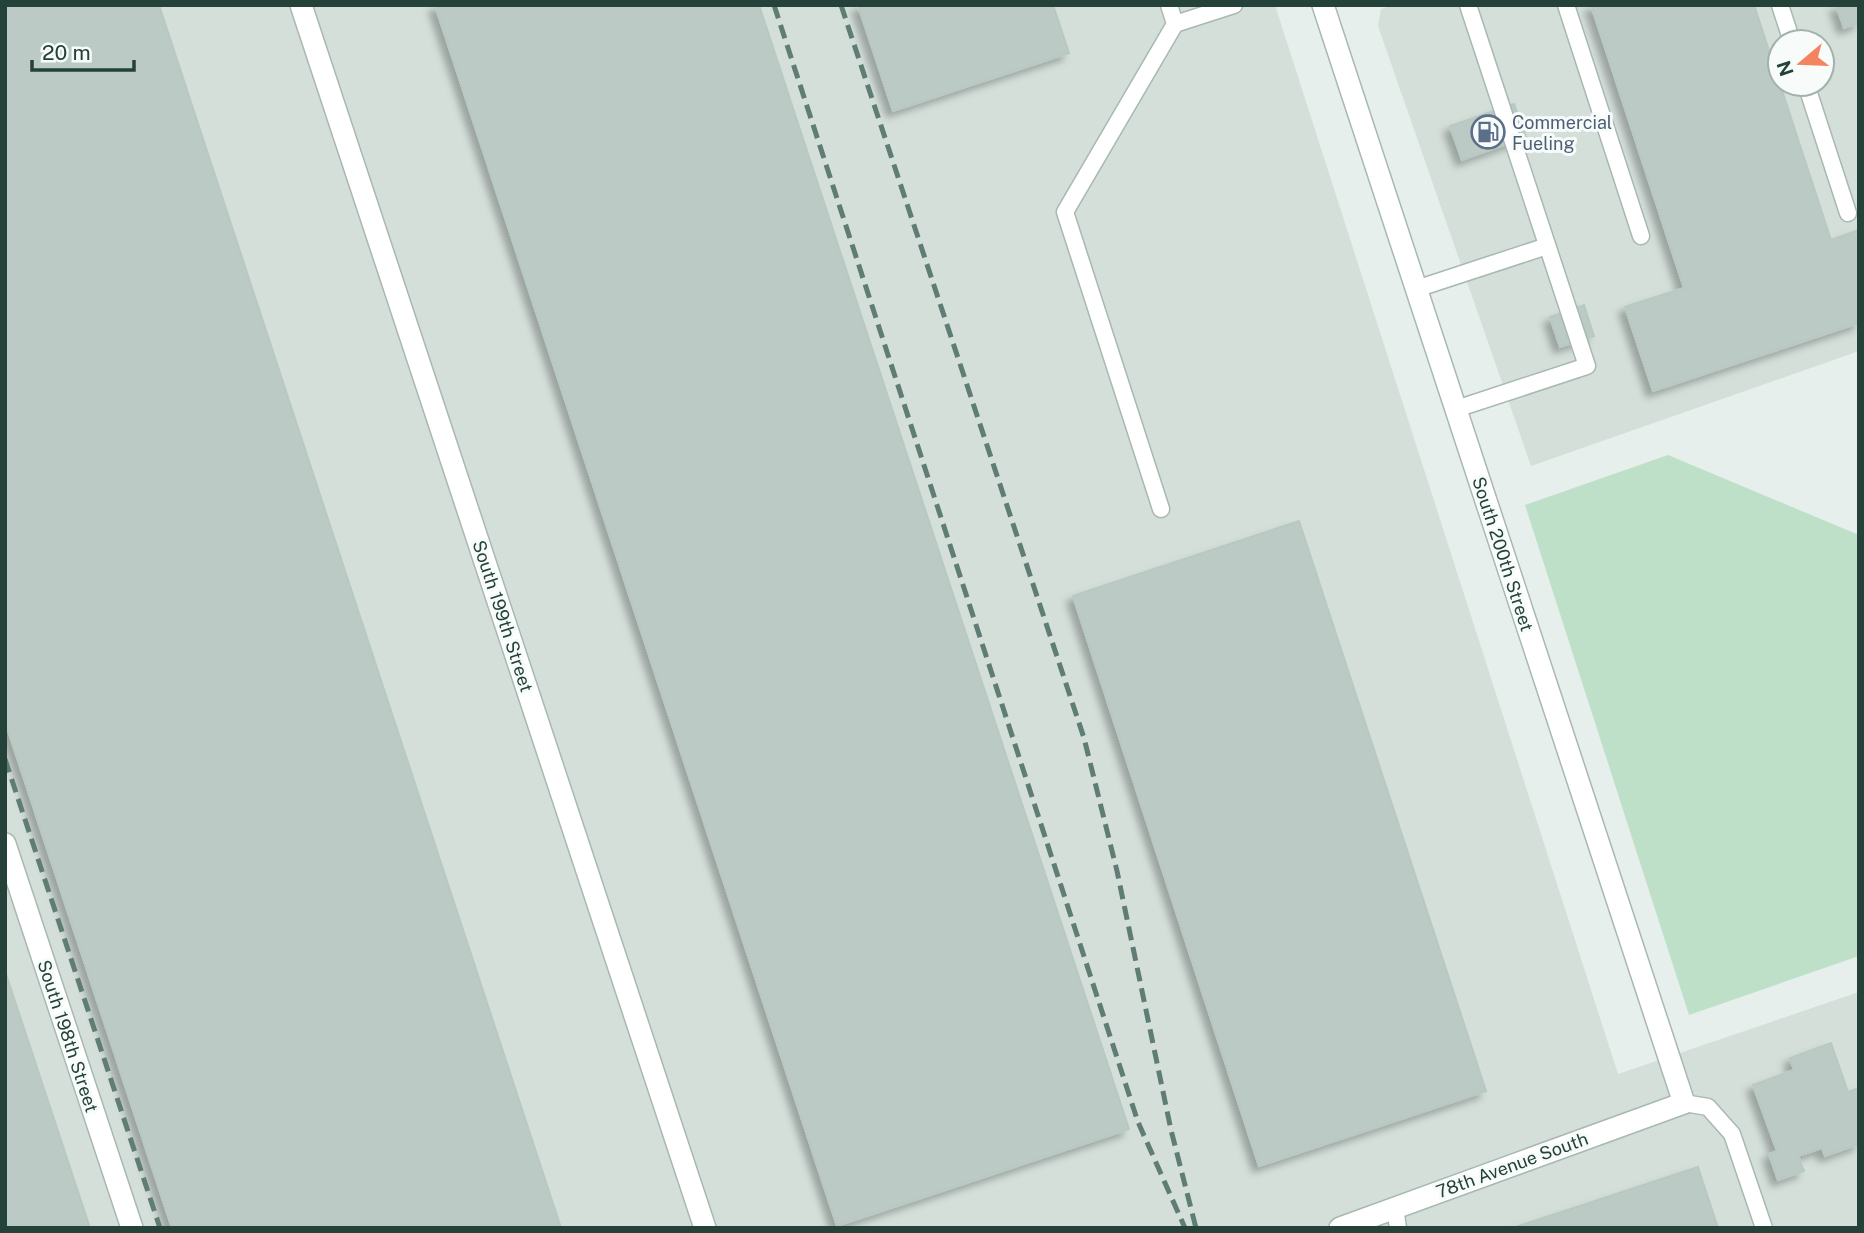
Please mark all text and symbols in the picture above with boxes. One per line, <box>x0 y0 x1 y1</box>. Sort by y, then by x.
scale bar <box>32 28 133 72</box>
north arrow <box>1766 28 1836 98</box>
text: 20 m <box>42 40 91 65</box>
text: N <box>1772 58 1798 79</box>
place label: Commercial Fueling <box>1512 112 1612 154</box>
fuel station icon: Commercial Fueling <box>1469 113 1507 151</box>
street label: South 200th Street <box>1468 474 1538 634</box>
street label: South 199th Street <box>469 537 537 695</box>
street label: South 198th Street <box>33 957 103 1115</box>
street label: 78th Avenue South <box>1433 1128 1591 1202</box>

